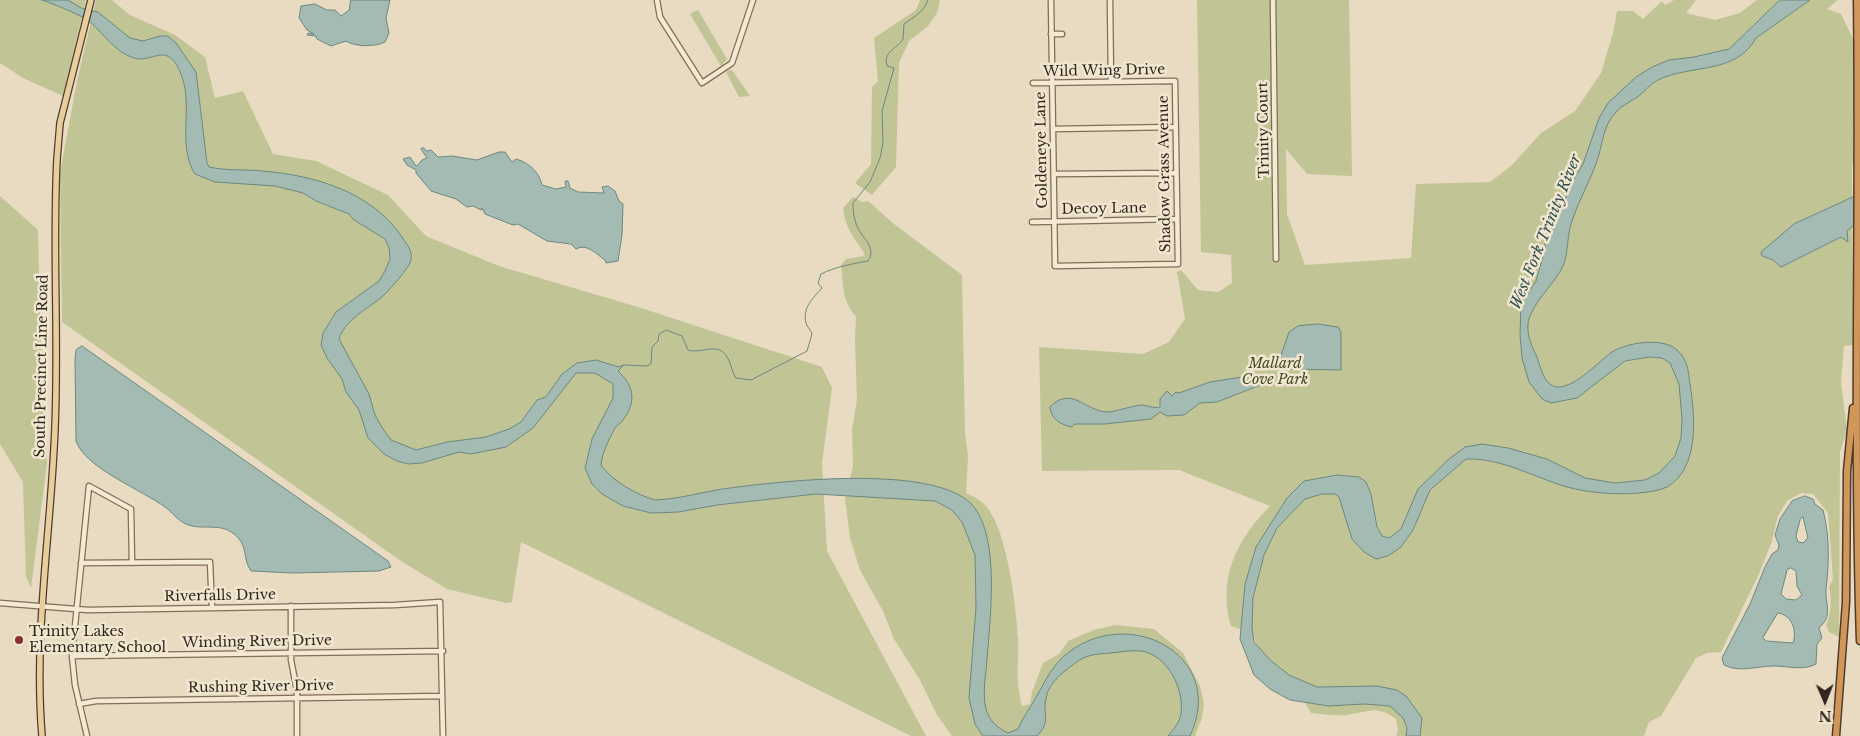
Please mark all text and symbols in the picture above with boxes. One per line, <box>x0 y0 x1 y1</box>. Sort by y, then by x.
street label: Wild Wing Drive <box>1043 62 1165 80</box>
street label: Trinity Court <box>1255 82 1273 178</box>
street label: Goldeneye Lane <box>1033 91 1051 209</box>
street label: Shadow Grass Avenue <box>1155 95 1175 253</box>
water label: West Fork Trinity River <box>1507 152 1585 312</box>
street label: Decoy Lane <box>1061 200 1147 218</box>
street label: South Precinct Line Road <box>32 274 52 458</box>
park label: Mallard Cove Park <box>1242 356 1308 388</box>
street label: Riverfalls Drive <box>164 587 276 605</box>
place label: Trinity Lakes Elementary School <box>29 624 166 656</box>
street label: Winding River Drive <box>182 632 332 652</box>
marker: Trinity Lakes Elementary School <box>13 634 25 646</box>
north arrow <box>1800 676 1850 726</box>
street label: Rushing River Drive <box>188 677 334 697</box>
text: N <box>1819 707 1832 725</box>

